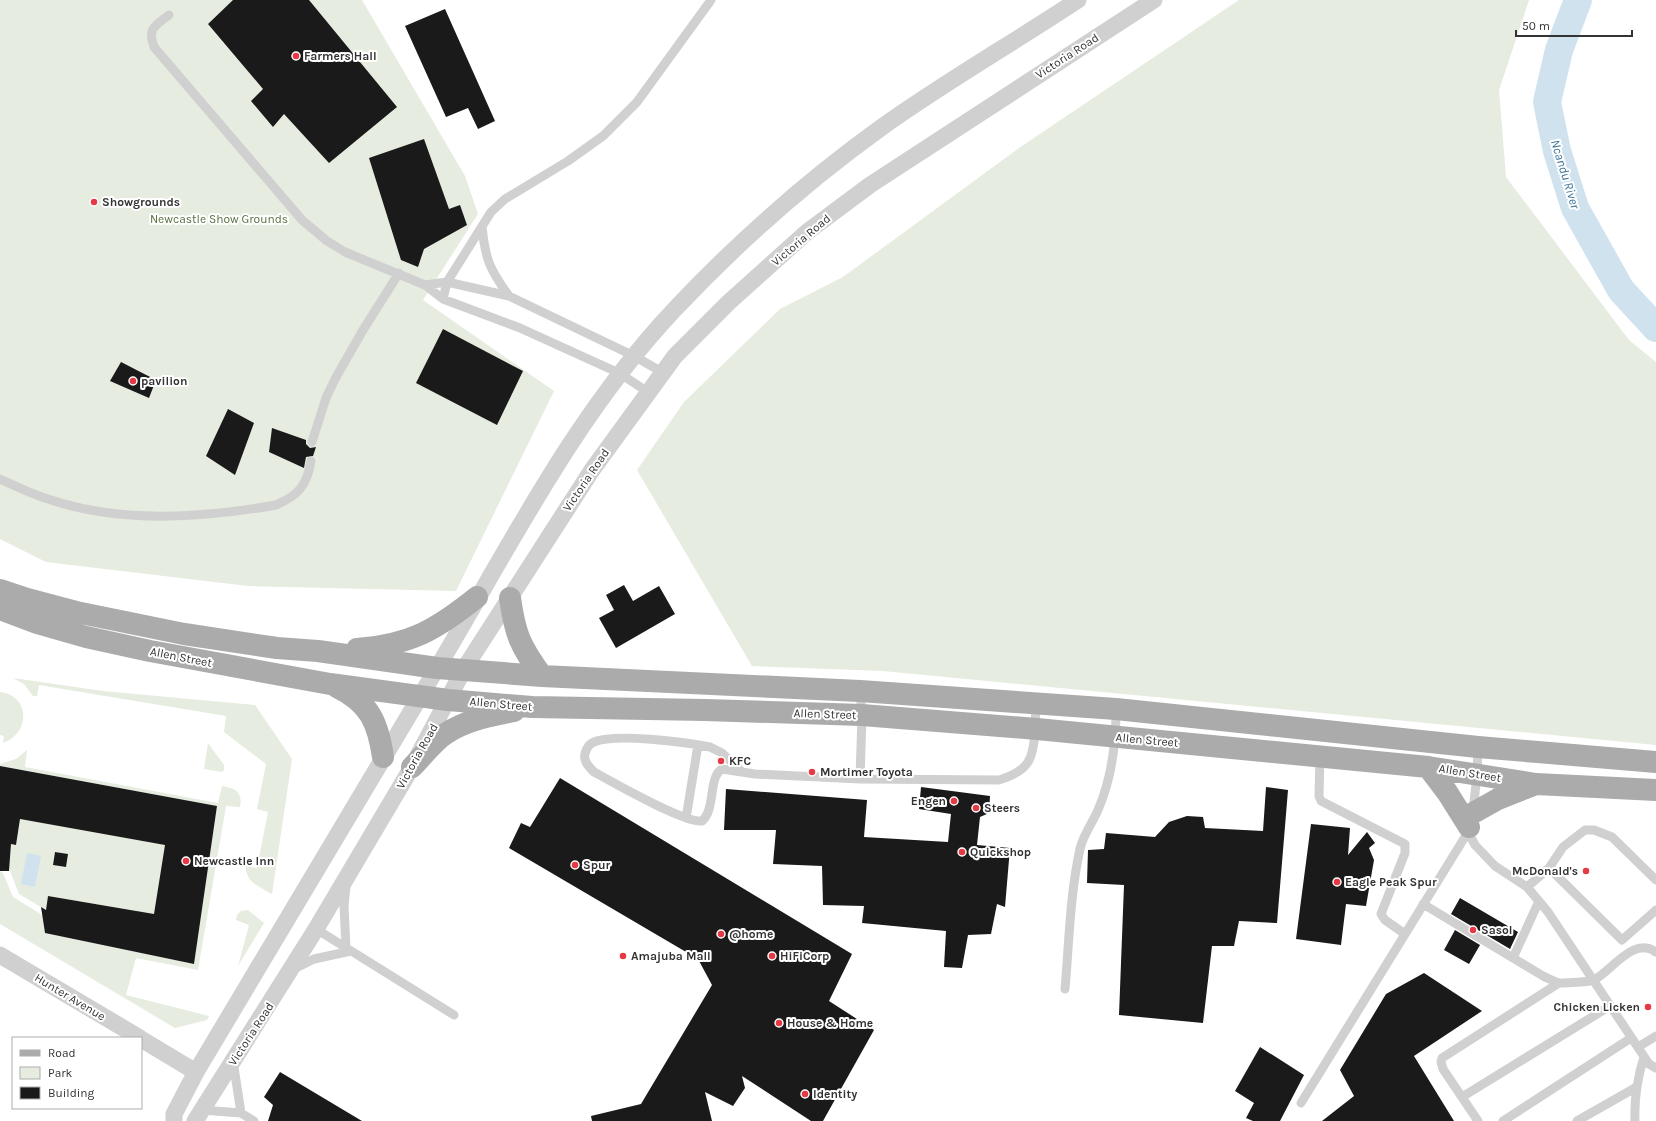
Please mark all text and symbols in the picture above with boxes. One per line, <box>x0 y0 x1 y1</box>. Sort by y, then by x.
scale bar <box>1516 12 1632 38</box>
text: 50 m <box>1522 19 1550 33</box>
street label: Victoria Road <box>1033 30 1101 82</box>
place label: Farmers Hall <box>304 49 377 63</box>
marker: Farmers Hall <box>291 51 301 61</box>
water label: Ncandu River <box>1548 138 1583 211</box>
place label: Showgrounds <box>102 195 180 209</box>
marker: Showgrounds <box>89 197 99 207</box>
street label: Victoria Road <box>769 211 833 269</box>
park label: Newcastle Show Grounds <box>150 212 288 226</box>
place label: pavilion <box>141 374 187 388</box>
marker: pavilion <box>128 376 138 386</box>
street label: Victoria Road <box>560 446 612 514</box>
street label: Allen Street <box>149 644 214 670</box>
street label: Allen Street <box>469 694 533 714</box>
street label: Allen Street <box>793 706 857 722</box>
street label: Victoria Road <box>393 721 441 791</box>
street label: Allen Street <box>1115 730 1179 750</box>
place label: KFC <box>729 754 751 768</box>
marker: KFC <box>716 756 726 766</box>
street label: Allen Street <box>1438 761 1503 785</box>
place label: Mortimer Toyota <box>820 765 913 779</box>
marker: Mortimer Toyota <box>807 767 817 777</box>
place label: Engen <box>911 794 946 808</box>
marker: Engen <box>949 796 959 806</box>
place label: Steers <box>984 801 1020 815</box>
marker: Steers <box>971 803 981 813</box>
place label: Quickshop <box>970 845 1031 859</box>
marker: Quickshop <box>957 847 967 857</box>
place label: Newcastle Inn <box>194 854 274 868</box>
marker: Newcastle Inn <box>181 856 191 866</box>
place label: Spur <box>583 858 610 872</box>
marker: Spur <box>570 860 580 870</box>
place label: McDonald's <box>1512 864 1578 878</box>
marker: McDonald's <box>1581 866 1591 876</box>
place label: Eagle Peak Spur <box>1345 875 1437 889</box>
marker: Eagle Peak Spur <box>1332 877 1342 887</box>
place label: Sasol <box>1481 923 1512 937</box>
marker: Sasol <box>1468 925 1478 935</box>
place label: @home <box>729 927 773 941</box>
marker: @home <box>716 929 726 939</box>
place label: Amajuba Mall <box>631 949 711 963</box>
place label: HiFiCorp <box>780 949 829 963</box>
marker: Amajuba Mall <box>618 951 628 961</box>
marker: HiFiCorp <box>767 951 777 961</box>
street label: Hunter Avenue <box>32 970 108 1024</box>
street label: Victoria Road <box>225 1000 277 1068</box>
place label: Chicken Licken <box>1554 1000 1640 1014</box>
marker: Chicken Licken <box>1643 1002 1653 1012</box>
place label: House & Home <box>787 1016 873 1030</box>
marker: House & Home <box>774 1018 784 1028</box>
legend <box>12 1037 142 1109</box>
text: Road <box>48 1046 76 1060</box>
text: Park <box>48 1066 73 1080</box>
text: Building <box>48 1086 95 1100</box>
place label: Identity <box>813 1087 857 1101</box>
marker: Identity <box>800 1089 810 1099</box>

